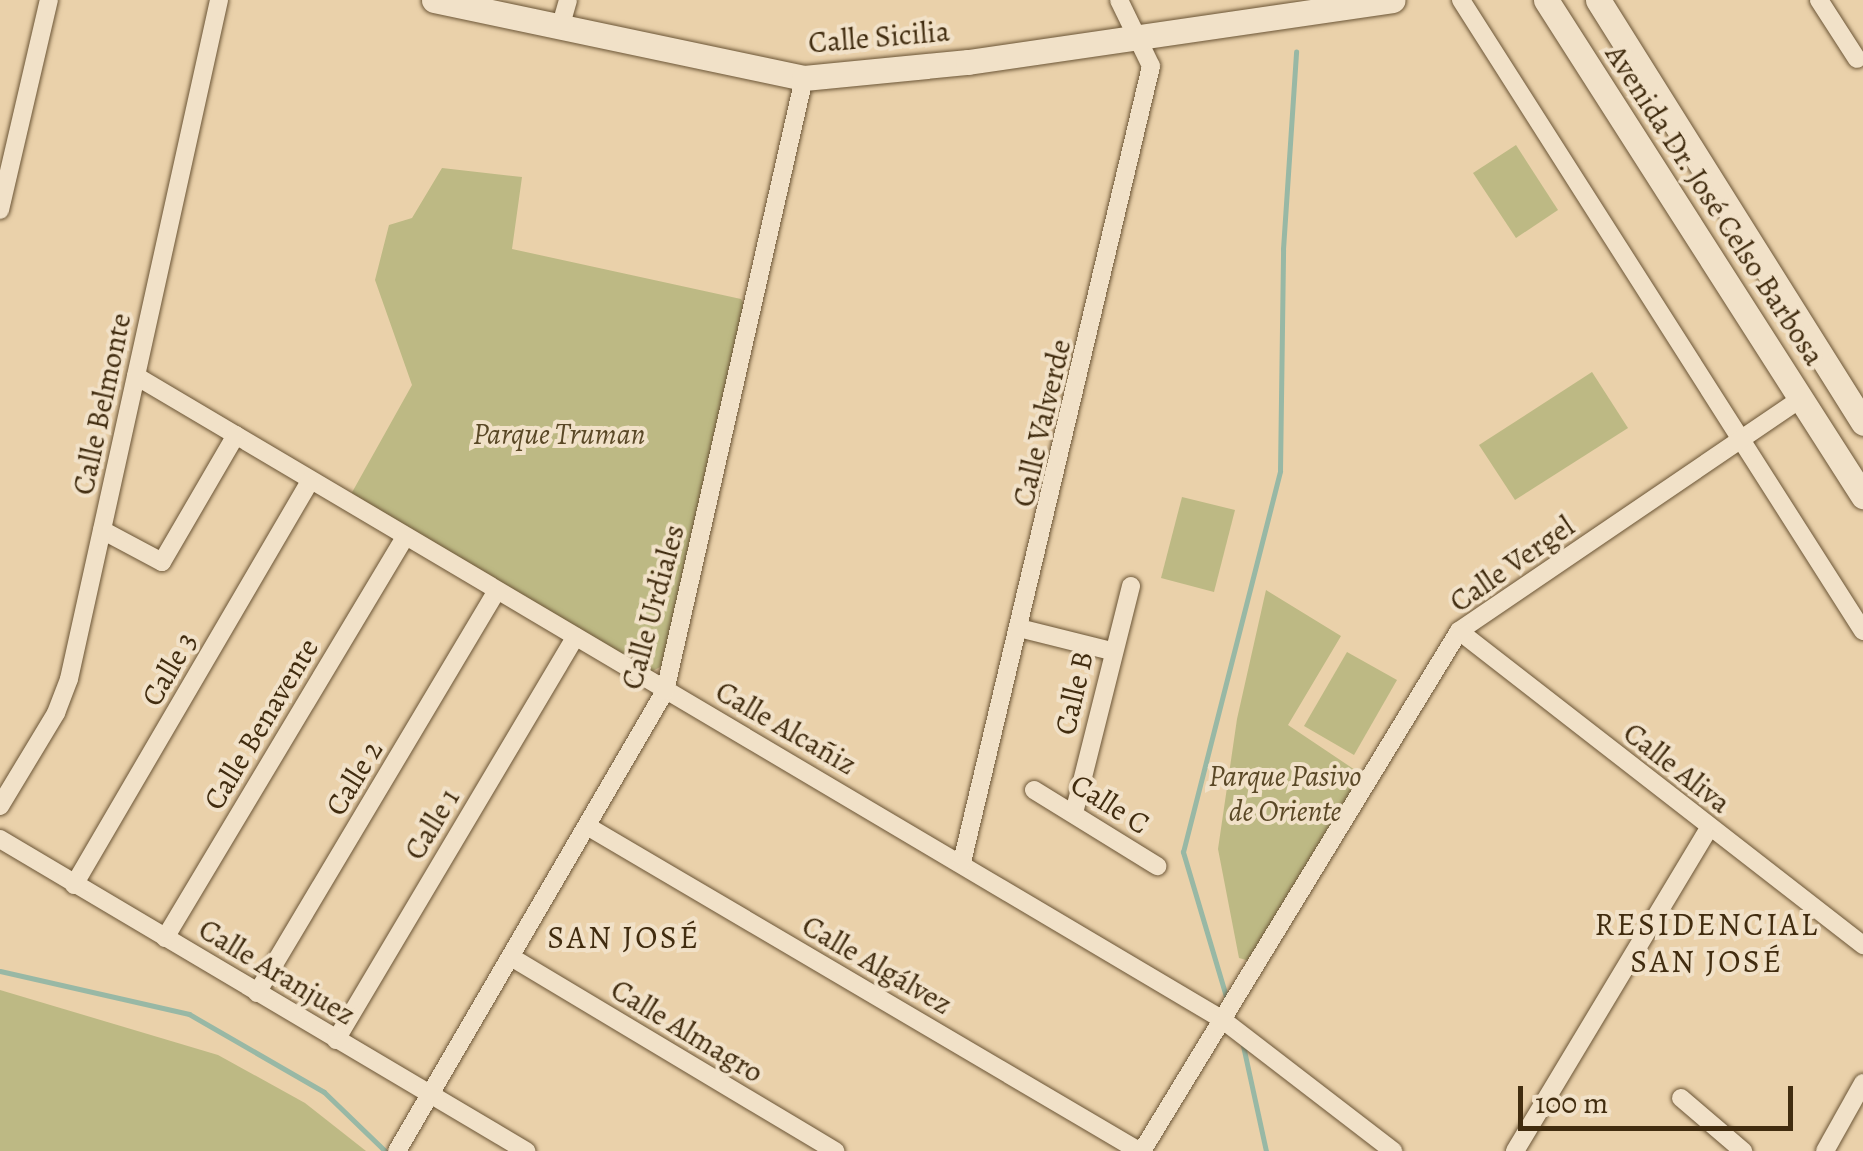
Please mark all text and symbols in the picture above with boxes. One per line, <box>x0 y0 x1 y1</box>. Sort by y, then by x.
street label: Calle Sicilia <box>807 13 951 61</box>
street label: Avenida Dr. José Celso Barbosa <box>1598 38 1832 372</box>
street label: Calle Belmonte <box>65 310 139 498</box>
street label: Calle Valverde <box>1005 336 1079 510</box>
park label: Parque Truman <box>473 416 645 452</box>
street label: Calle Vergel <box>1443 508 1581 620</box>
street label: Calle Urdiales <box>614 521 692 693</box>
street label: Calle 3 <box>134 626 204 712</box>
street label: Calle Benavente <box>196 632 326 816</box>
street label: Calle B <box>1047 648 1101 738</box>
street label: Calle Alcañiz <box>709 673 863 783</box>
street label: Calle Aliva <box>1616 715 1738 821</box>
street label: Calle 2 <box>318 734 390 822</box>
park label: Parque Pasivo de Oriente <box>1209 758 1361 828</box>
street label: Calle C <box>1064 766 1156 842</box>
street label: Calle 1 <box>397 782 467 866</box>
district label: RESIDENCIAL SAN JOSÉ <box>1594 906 1820 981</box>
street label: Calle Algálvez <box>796 908 958 1022</box>
street label: Calle Aranjuez <box>192 911 362 1033</box>
district label: SAN JOSÉ <box>547 918 701 956</box>
street label: Calle Almagro <box>604 972 770 1090</box>
scale bar <box>1523 1066 1798 1128</box>
text: 100 m <box>1535 1083 1608 1123</box>

